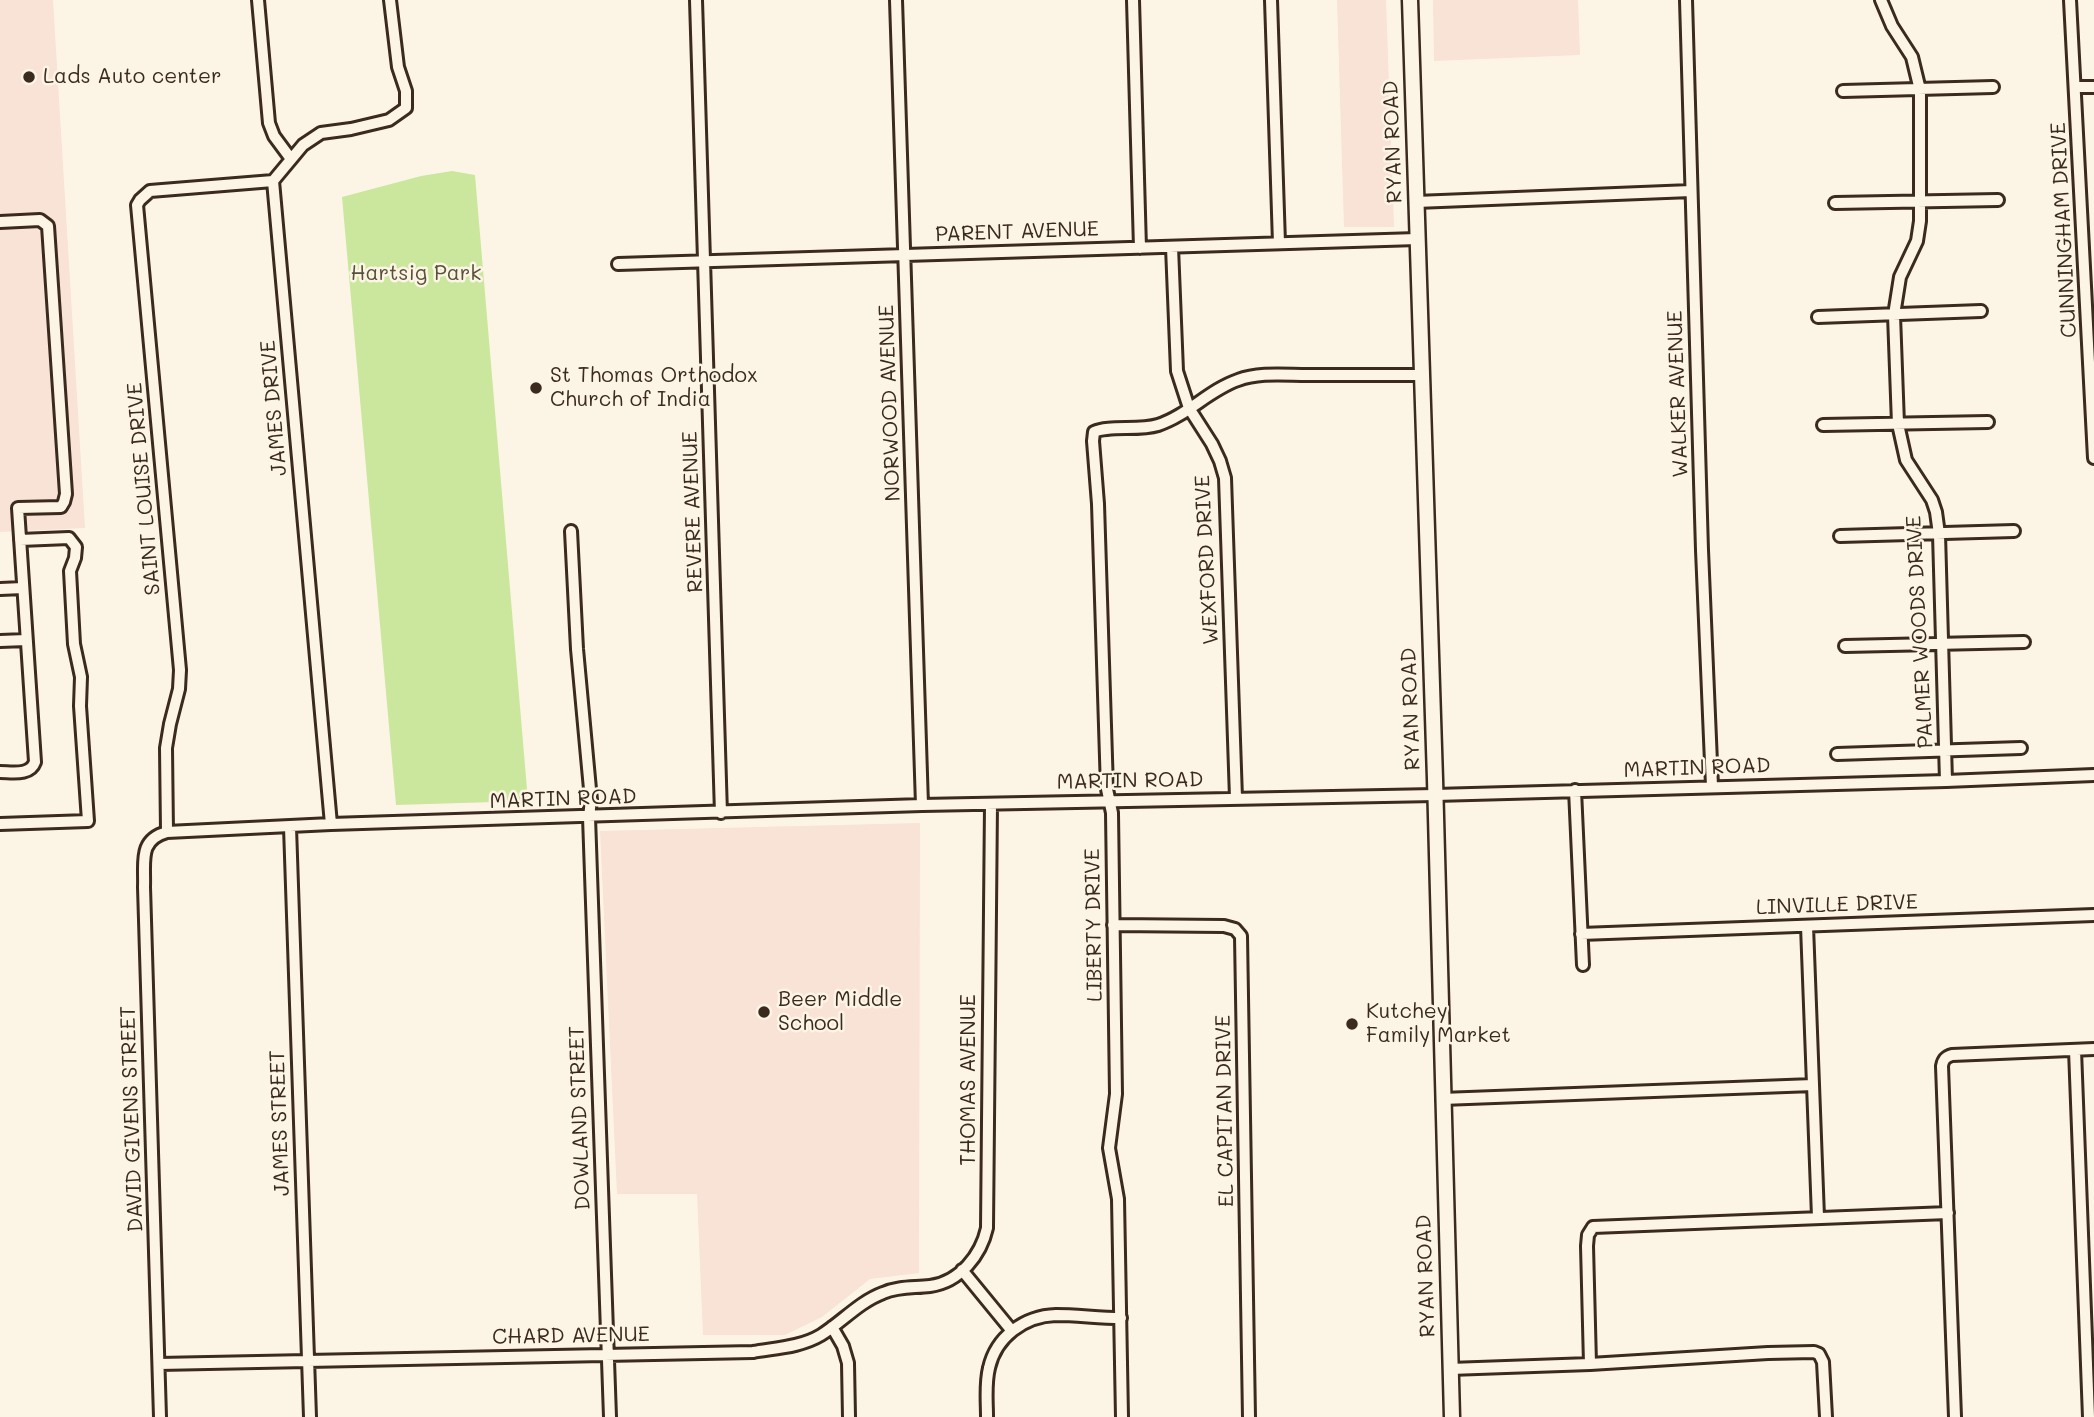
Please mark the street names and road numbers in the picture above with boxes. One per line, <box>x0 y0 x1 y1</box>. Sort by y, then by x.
street label: RYAN ROAD <box>1378 80 1408 204</box>
street label: CUNNINGHAM DRIVE <box>2046 122 2082 338</box>
street label: PARENT AVENUE <box>935 217 1099 247</box>
street label: NORWOOD AVENUE <box>874 304 906 502</box>
street label: WALKER AVENUE <box>1662 310 1694 478</box>
street label: JAMES DRIVE <box>256 339 292 477</box>
street label: SAINT LOUISE DRIVE <box>122 382 166 596</box>
street label: REVERE AVENUE <box>678 431 708 593</box>
street label: WEXFORD DRIVE <box>1190 474 1224 646</box>
street label: PALMER WOODS DRIVE <box>1901 515 1939 749</box>
street label: RYAN ROAD <box>1396 647 1426 771</box>
street label: MARTIN ROAD <box>1623 753 1771 783</box>
street label: MARTIN ROAD <box>1056 767 1204 795</box>
street label: MARTIN ROAD <box>489 784 637 814</box>
street label: LIBERTY DRIVE <box>1080 848 1108 1002</box>
street label: LINVILLE DRIVE <box>1756 890 1918 920</box>
street label: THOMAS AVENUE <box>956 994 982 1166</box>
street label: DAVID GIVENS STREET <box>115 1005 149 1233</box>
street label: EL CAPITAN DRIVE <box>1211 1015 1239 1207</box>
street label: DOWLAND STREET <box>564 1025 596 1211</box>
street label: JAMES STREET <box>265 1050 295 1196</box>
street label: RYAN ROAD <box>1411 1214 1441 1338</box>
street label: CHARD AVENUE <box>492 1322 650 1350</box>

